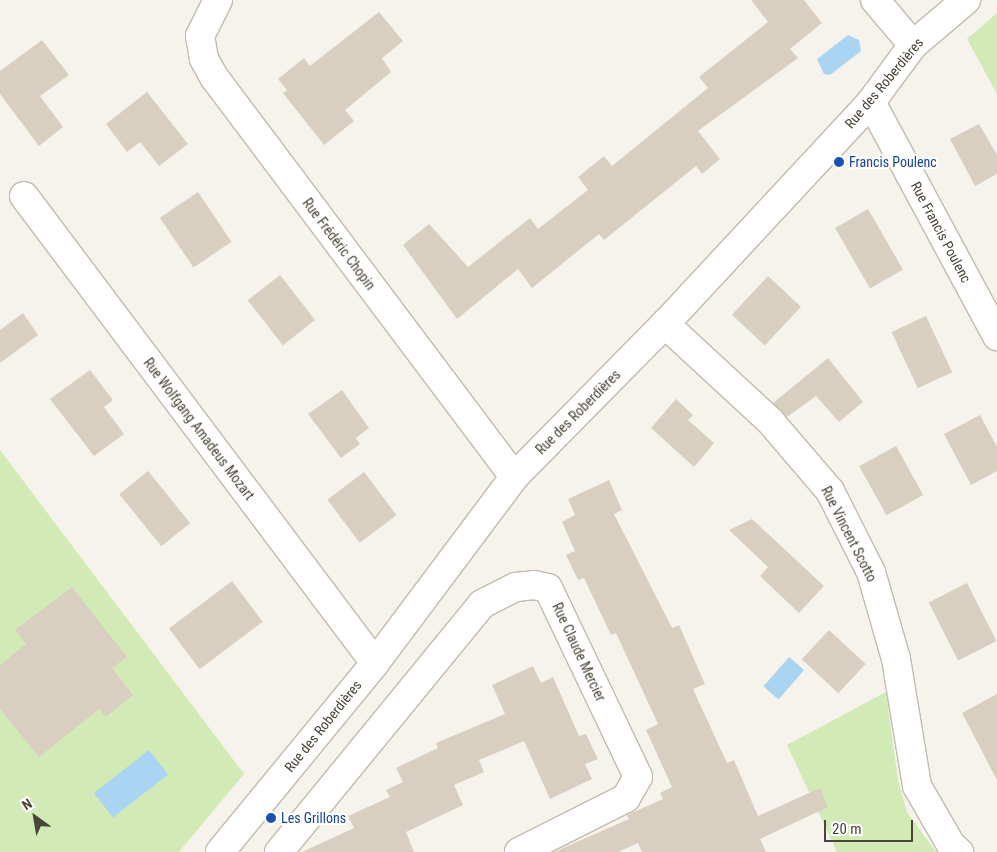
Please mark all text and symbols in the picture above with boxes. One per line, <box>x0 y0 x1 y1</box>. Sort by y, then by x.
street label: Rue des Roberdières <box>841 34 927 132</box>
place label: Francis Poulenc <box>849 154 937 170</box>
marker: Francis Poulenc <box>833 156 845 168</box>
street label: Rue Francis Poulenc <box>907 179 975 285</box>
street label: Rue Frédéric Chopin <box>299 195 379 293</box>
street label: Rue Wolfgang Amadeus Mozart <box>140 355 258 503</box>
street label: Rue des Roberdières <box>532 366 624 458</box>
street label: Rue Vincent Scotto <box>818 483 880 585</box>
street label: Rue Claude Mercier <box>549 600 609 704</box>
street label: Rue des Roberdières <box>281 677 365 775</box>
north arrow <box>10 792 60 842</box>
text: N <box>19 795 35 813</box>
place label: Les Grillons <box>281 810 346 826</box>
scale bar <box>827 810 916 842</box>
marker: Les Grillons <box>265 812 277 824</box>
text: 20 m <box>832 820 862 838</box>

